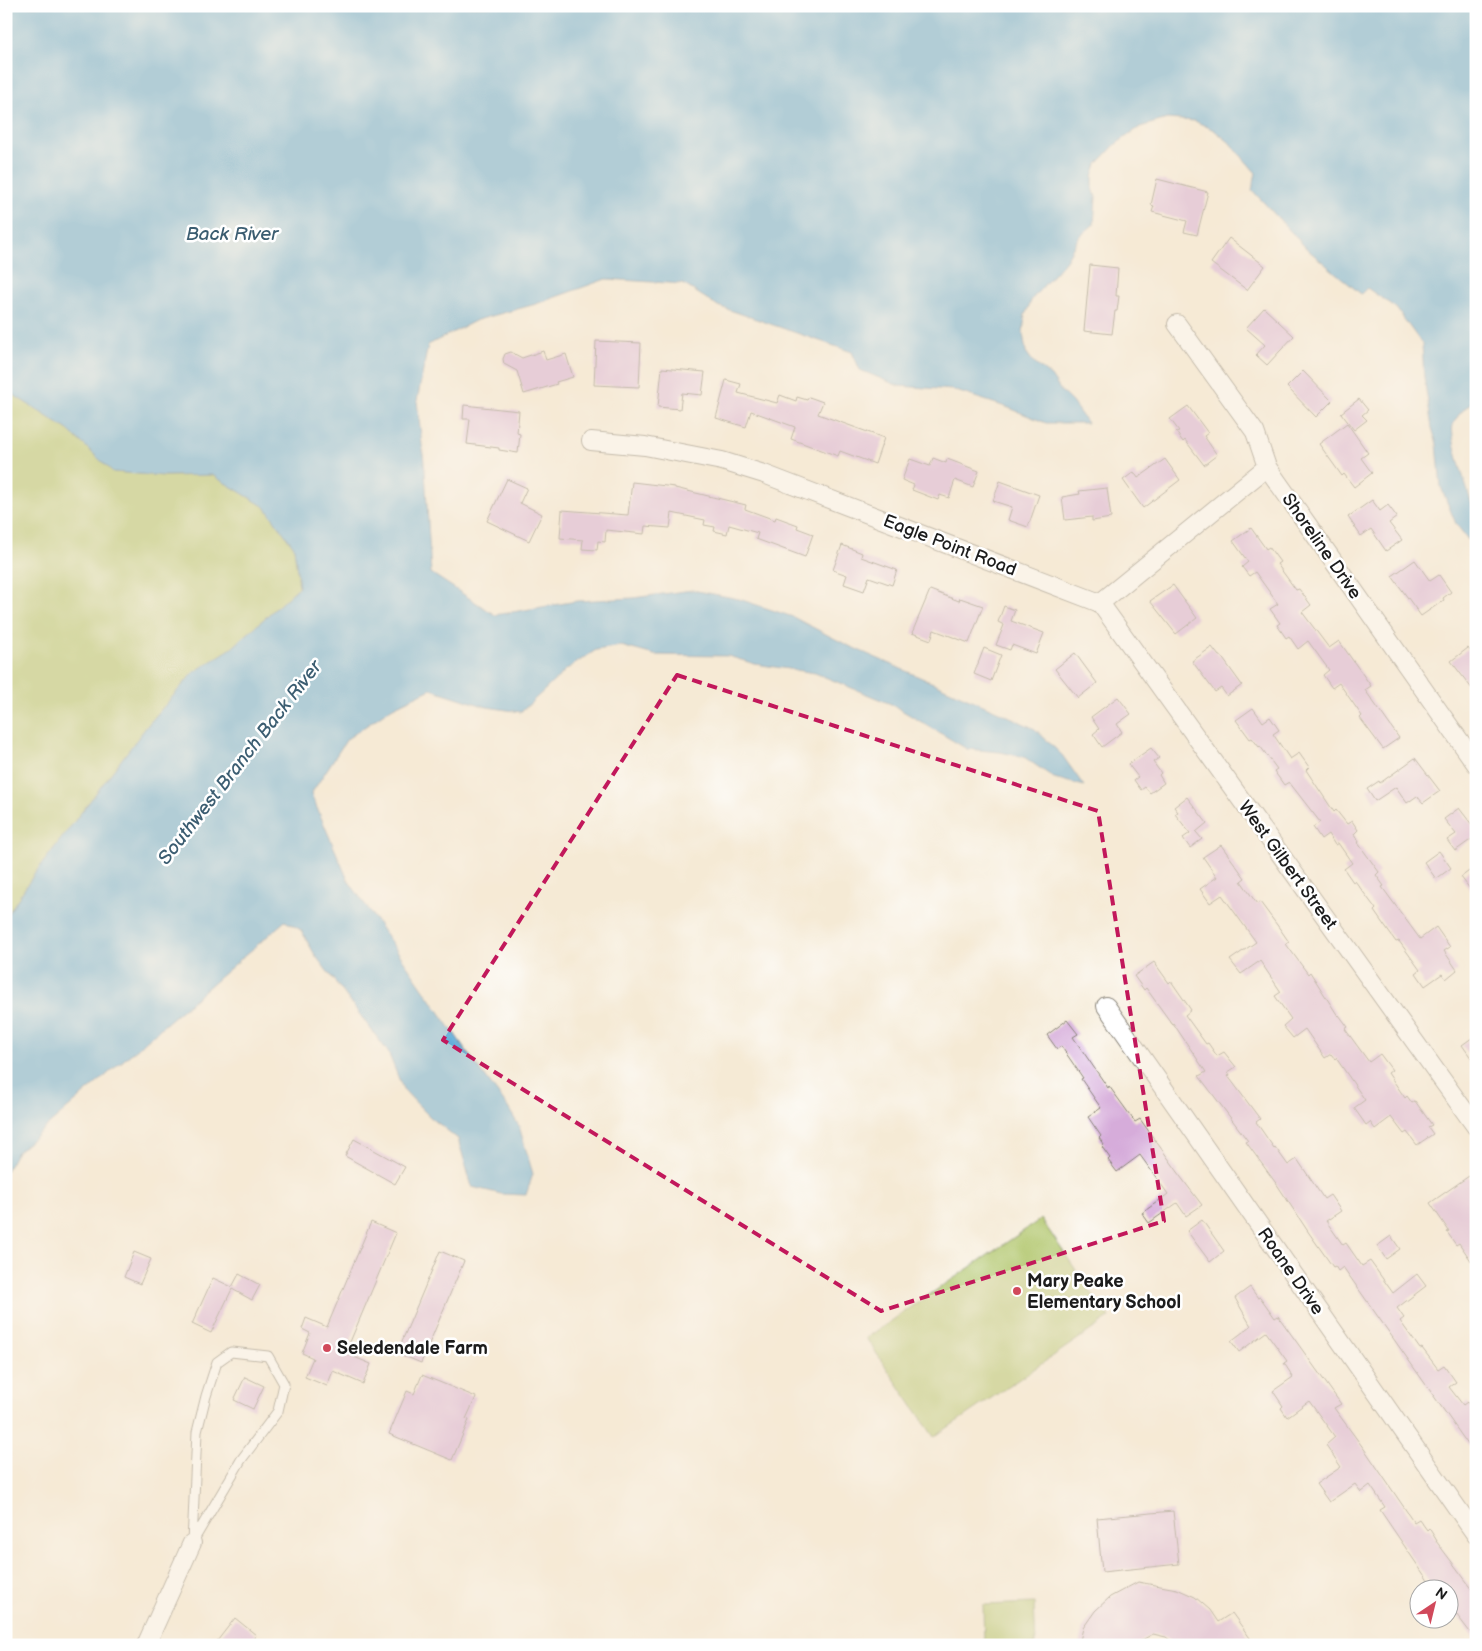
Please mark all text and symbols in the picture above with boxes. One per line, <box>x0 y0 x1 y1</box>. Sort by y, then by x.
water label: Back River <box>186 223 279 246</box>
street label: Shoreline Drive <box>1277 489 1366 603</box>
street label: Eagle Point Road <box>880 510 1019 581</box>
water label: Southwest Branch Back River <box>153 655 328 870</box>
street label: West Gilbert Street <box>1234 797 1342 934</box>
street label: Roane Drive <box>1253 1224 1328 1319</box>
place label: Mary Peake Elementary School <box>1027 1271 1181 1313</box>
marker: Mary Peake Elementary School <box>1011 1285 1023 1297</box>
place label: Seledendale Farm <box>337 1338 488 1359</box>
marker: Seledendale Farm <box>321 1342 333 1354</box>
north arrow <box>1410 1578 1460 1628</box>
text: N <box>1432 1584 1450 1604</box>

